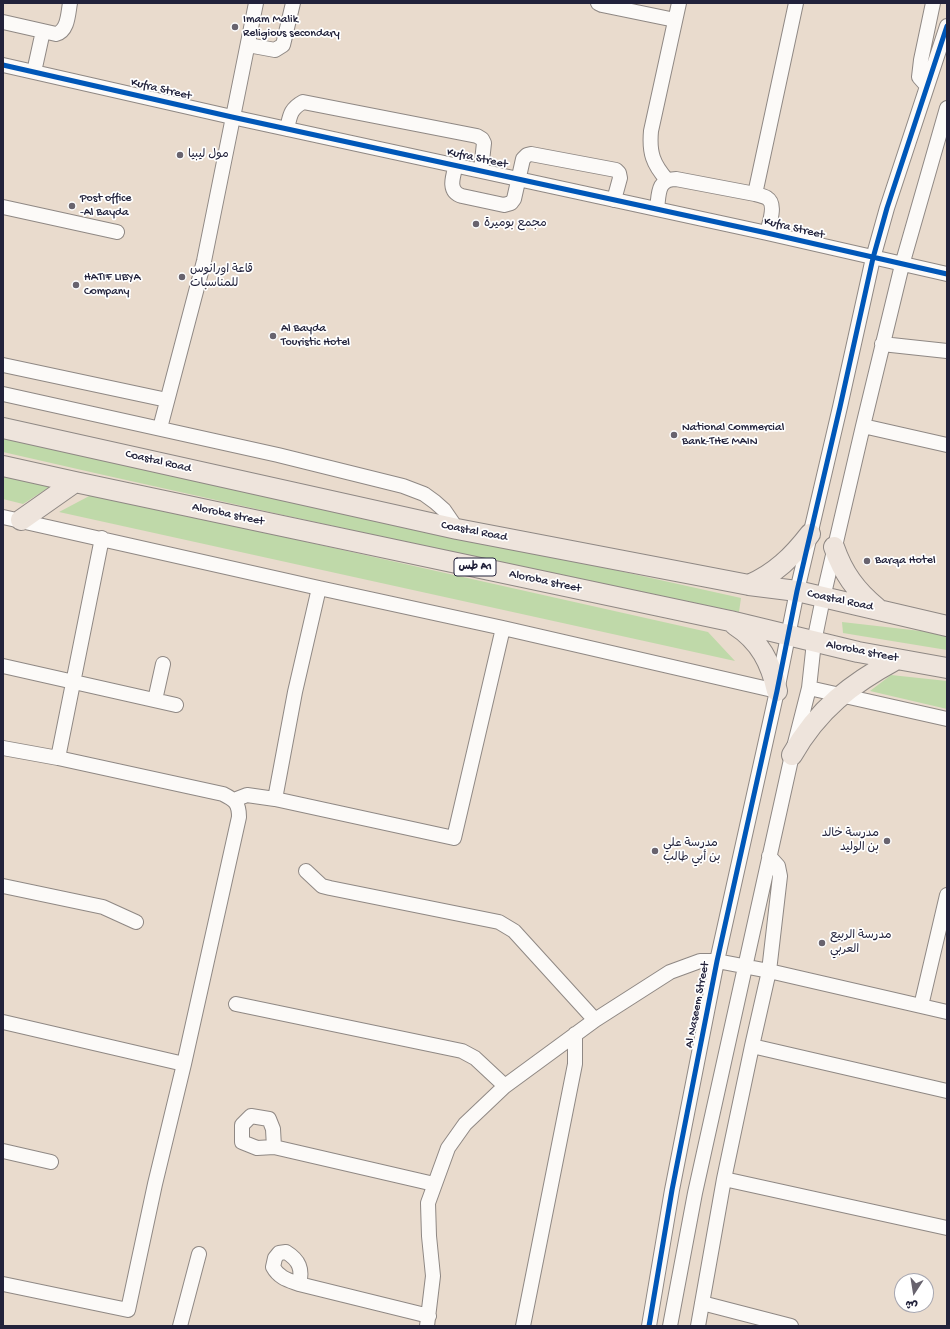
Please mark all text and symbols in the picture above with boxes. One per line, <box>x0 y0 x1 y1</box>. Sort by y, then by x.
place label: Imam Malik Religious secondary <box>243 13 340 41</box>
marker: Imam Malik Religious secondary <box>230 22 240 32</box>
street label: Kufra Street <box>129 76 193 104</box>
street label: Kufra Street <box>445 146 509 172</box>
place label: مول ليبيا <box>188 148 229 162</box>
marker: مول ليبيا <box>175 150 185 160</box>
place label: Post office -Al Bayda <box>80 192 131 220</box>
marker: Post office -Al Bayda <box>67 201 77 211</box>
street label: Kufra Street <box>762 215 826 243</box>
place label: مجمع بوميرة <box>484 217 547 231</box>
marker: مجمع بوميرة <box>471 219 481 229</box>
place label: قاعة اورانوس للمناسبات <box>190 263 253 291</box>
place label: HATIF LIBYA Company <box>84 271 140 299</box>
marker: قاعة اورانوس للمناسبات <box>177 272 187 282</box>
marker: HATIF LIBYA Company <box>71 280 81 290</box>
place label: Al Bayda Touristic Hotel <box>281 322 350 350</box>
marker: Al Bayda Touristic Hotel <box>268 331 278 341</box>
place label: National Commercial Bank-THE MAIN <box>682 421 784 449</box>
marker: National Commercial Bank-THE MAIN <box>669 430 679 440</box>
street label: Coastal Road <box>124 447 192 477</box>
street label: Aloroba street <box>191 500 265 530</box>
street label: Coastal Road <box>440 519 508 545</box>
place label: Barqa Hotel <box>875 554 936 568</box>
marker: Barqa Hotel <box>862 556 872 566</box>
road number: طس A1 <box>454 558 496 576</box>
street label: Aloroba street <box>508 567 582 597</box>
street label: Coastal Road <box>806 587 874 615</box>
street label: Aloroba street <box>825 638 899 666</box>
place label: مدرسة خالد بن الوليد <box>822 827 879 855</box>
marker: مدرسة خالد بن الوليد <box>882 836 892 846</box>
place label: مدرسة علي بن أبي طالب <box>663 837 721 865</box>
marker: مدرسة علي بن أبي طالب <box>650 846 660 856</box>
place label: مدرسة الربيع العربي <box>830 929 892 957</box>
marker: مدرسة الربيع العربي <box>817 938 827 948</box>
street label: Al Naseem Street <box>683 961 713 1049</box>
north arrow <box>894 1273 934 1313</box>
text: ش <box>905 1297 919 1311</box>

